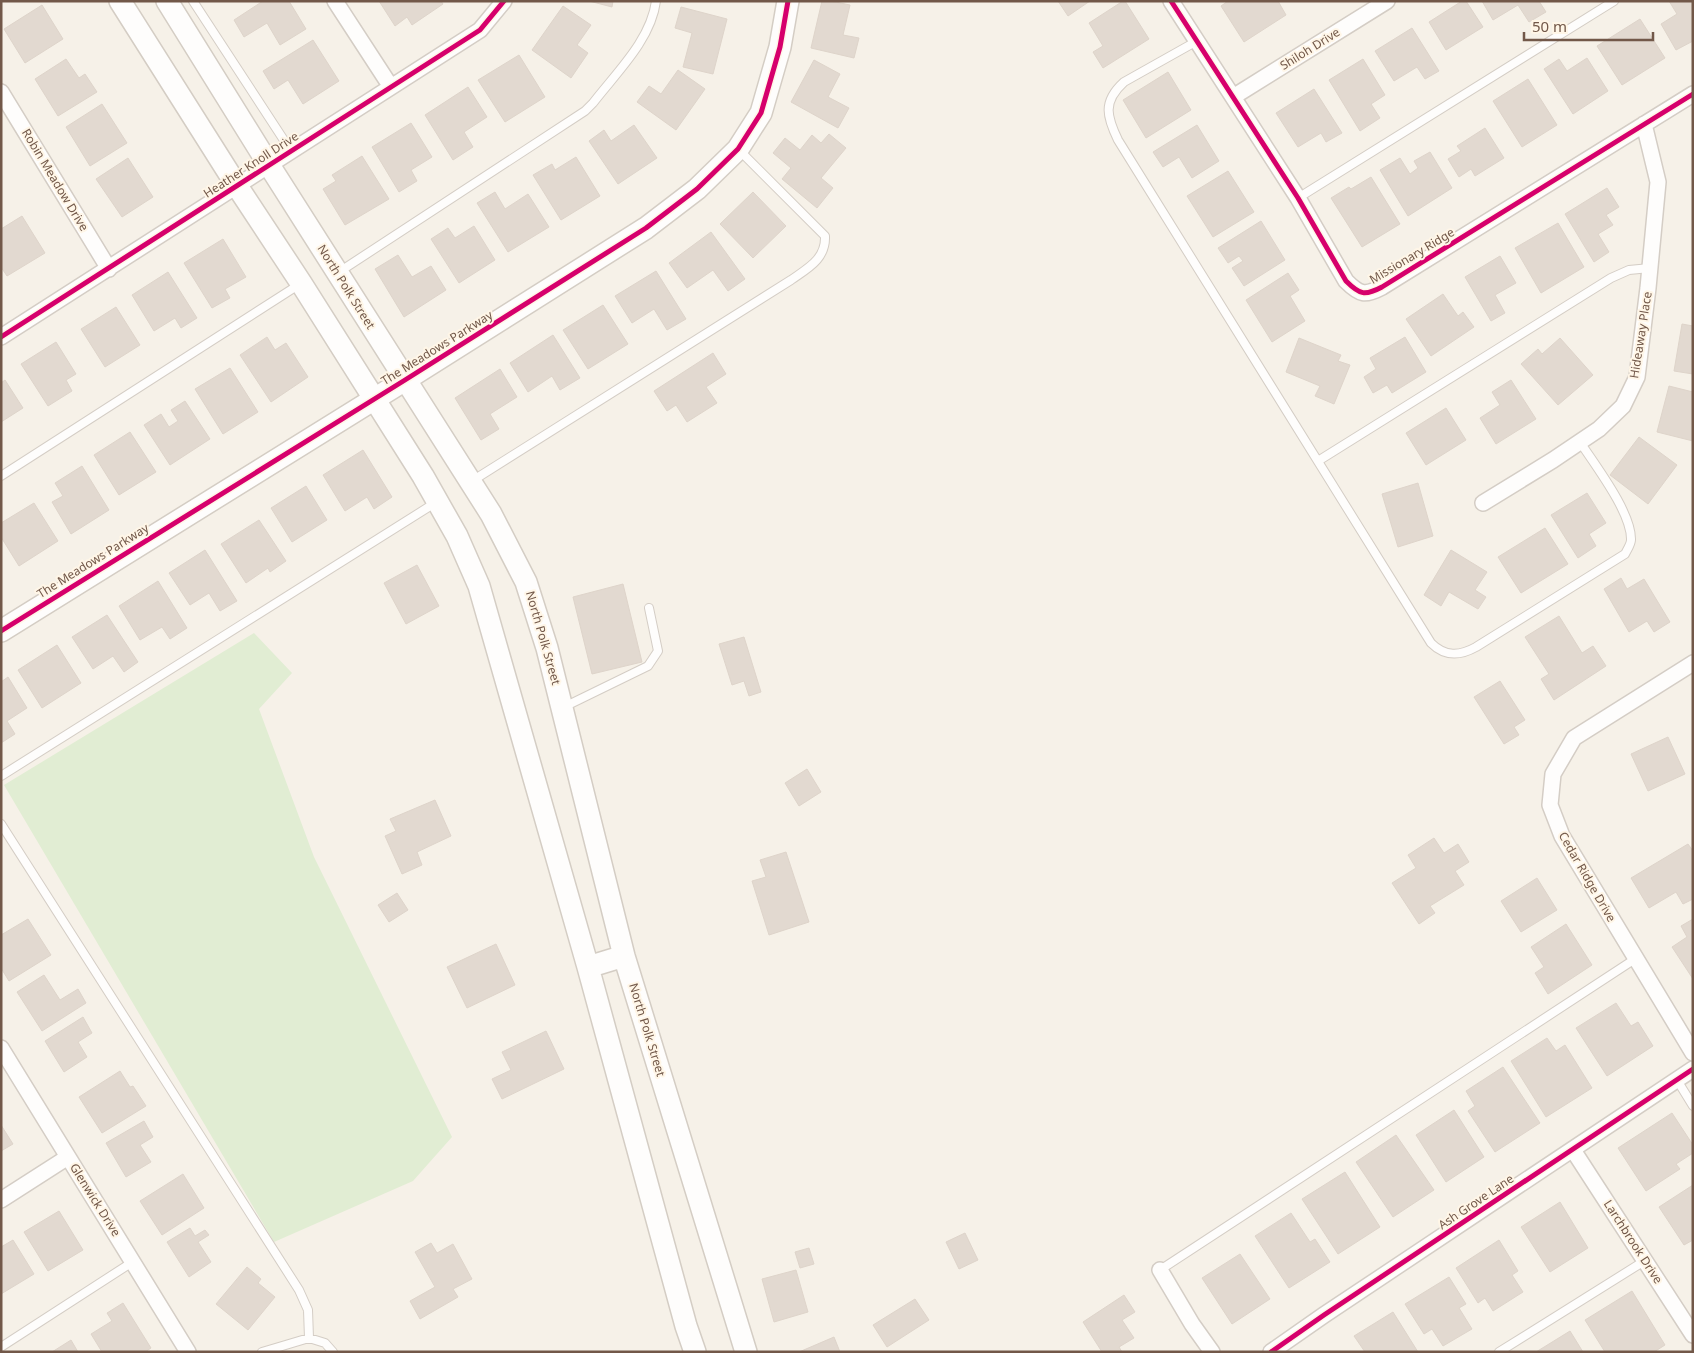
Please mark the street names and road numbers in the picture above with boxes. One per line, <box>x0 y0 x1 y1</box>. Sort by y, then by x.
street label: Shiloh Drive <box>1277 23 1343 74</box>
street label: Robin Meadow Drive <box>18 125 93 234</box>
street label: Heather Knoll Drive <box>200 127 302 202</box>
street label: Missionary Ridge <box>1366 223 1458 288</box>
street label: North Polk Street <box>314 241 380 333</box>
street label: Hideaway Place <box>1625 290 1656 380</box>
street label: The Meadows Parkway <box>378 306 497 389</box>
street label: The Meadows Parkway <box>34 519 153 602</box>
street label: North Polk Street <box>522 589 565 687</box>
street label: Cedar Ridge Drive <box>1555 829 1620 925</box>
street label: North Polk Street <box>625 981 670 1079</box>
street label: Glenwick Drive <box>66 1160 125 1240</box>
street label: Ash Grove Lane <box>1435 1170 1517 1233</box>
street label: Larchbrook Drive <box>1600 1197 1667 1287</box>

